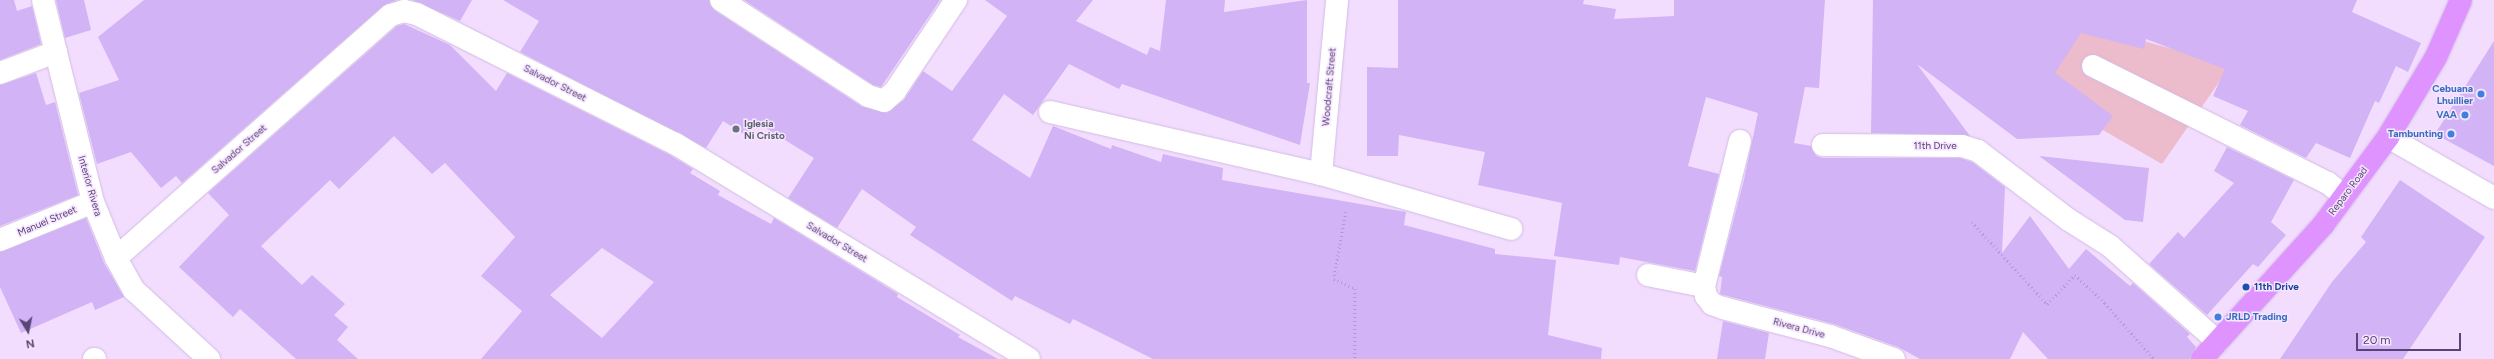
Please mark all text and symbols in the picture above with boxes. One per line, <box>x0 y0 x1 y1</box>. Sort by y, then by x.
street label: Woodcraft Street <box>1320 47 1338 127</box>
street label: Salvador Street <box>521 62 589 104</box>
place label: Cebuana Lhuillier <box>2432 82 2473 106</box>
marker: Cebuana Lhuillier <box>2476 89 2486 99</box>
place label: VAA <box>2436 109 2457 121</box>
marker: VAA <box>2460 110 2470 120</box>
place label: Iglesia Ni Cristo <box>744 117 785 140</box>
street label: Salvador Street <box>209 122 269 176</box>
marker: Iglesia Ni Cristo <box>731 124 741 134</box>
place label: Tambunting <box>2388 128 2443 140</box>
marker: Tambunting <box>2446 129 2456 139</box>
street label: 11th Drive <box>1913 140 1957 152</box>
street label: Interior Rivera <box>76 154 104 218</box>
street label: Reparo Road <box>2326 164 2370 218</box>
street label: Manuel Street <box>16 203 78 239</box>
street label: Salvador Street <box>804 219 870 265</box>
place label: 11th Drive <box>2254 281 2299 293</box>
marker: 11th Drive <box>2241 282 2251 292</box>
north arrow <box>8 311 48 351</box>
place label: JRLD Trading <box>2226 311 2288 323</box>
marker: JRLD Trading <box>2213 312 2223 322</box>
street label: Rivera Drive <box>1772 315 1826 341</box>
scale bar <box>2358 325 2463 351</box>
text: 20 m <box>2363 333 2391 347</box>
text: N <box>25 336 36 350</box>

